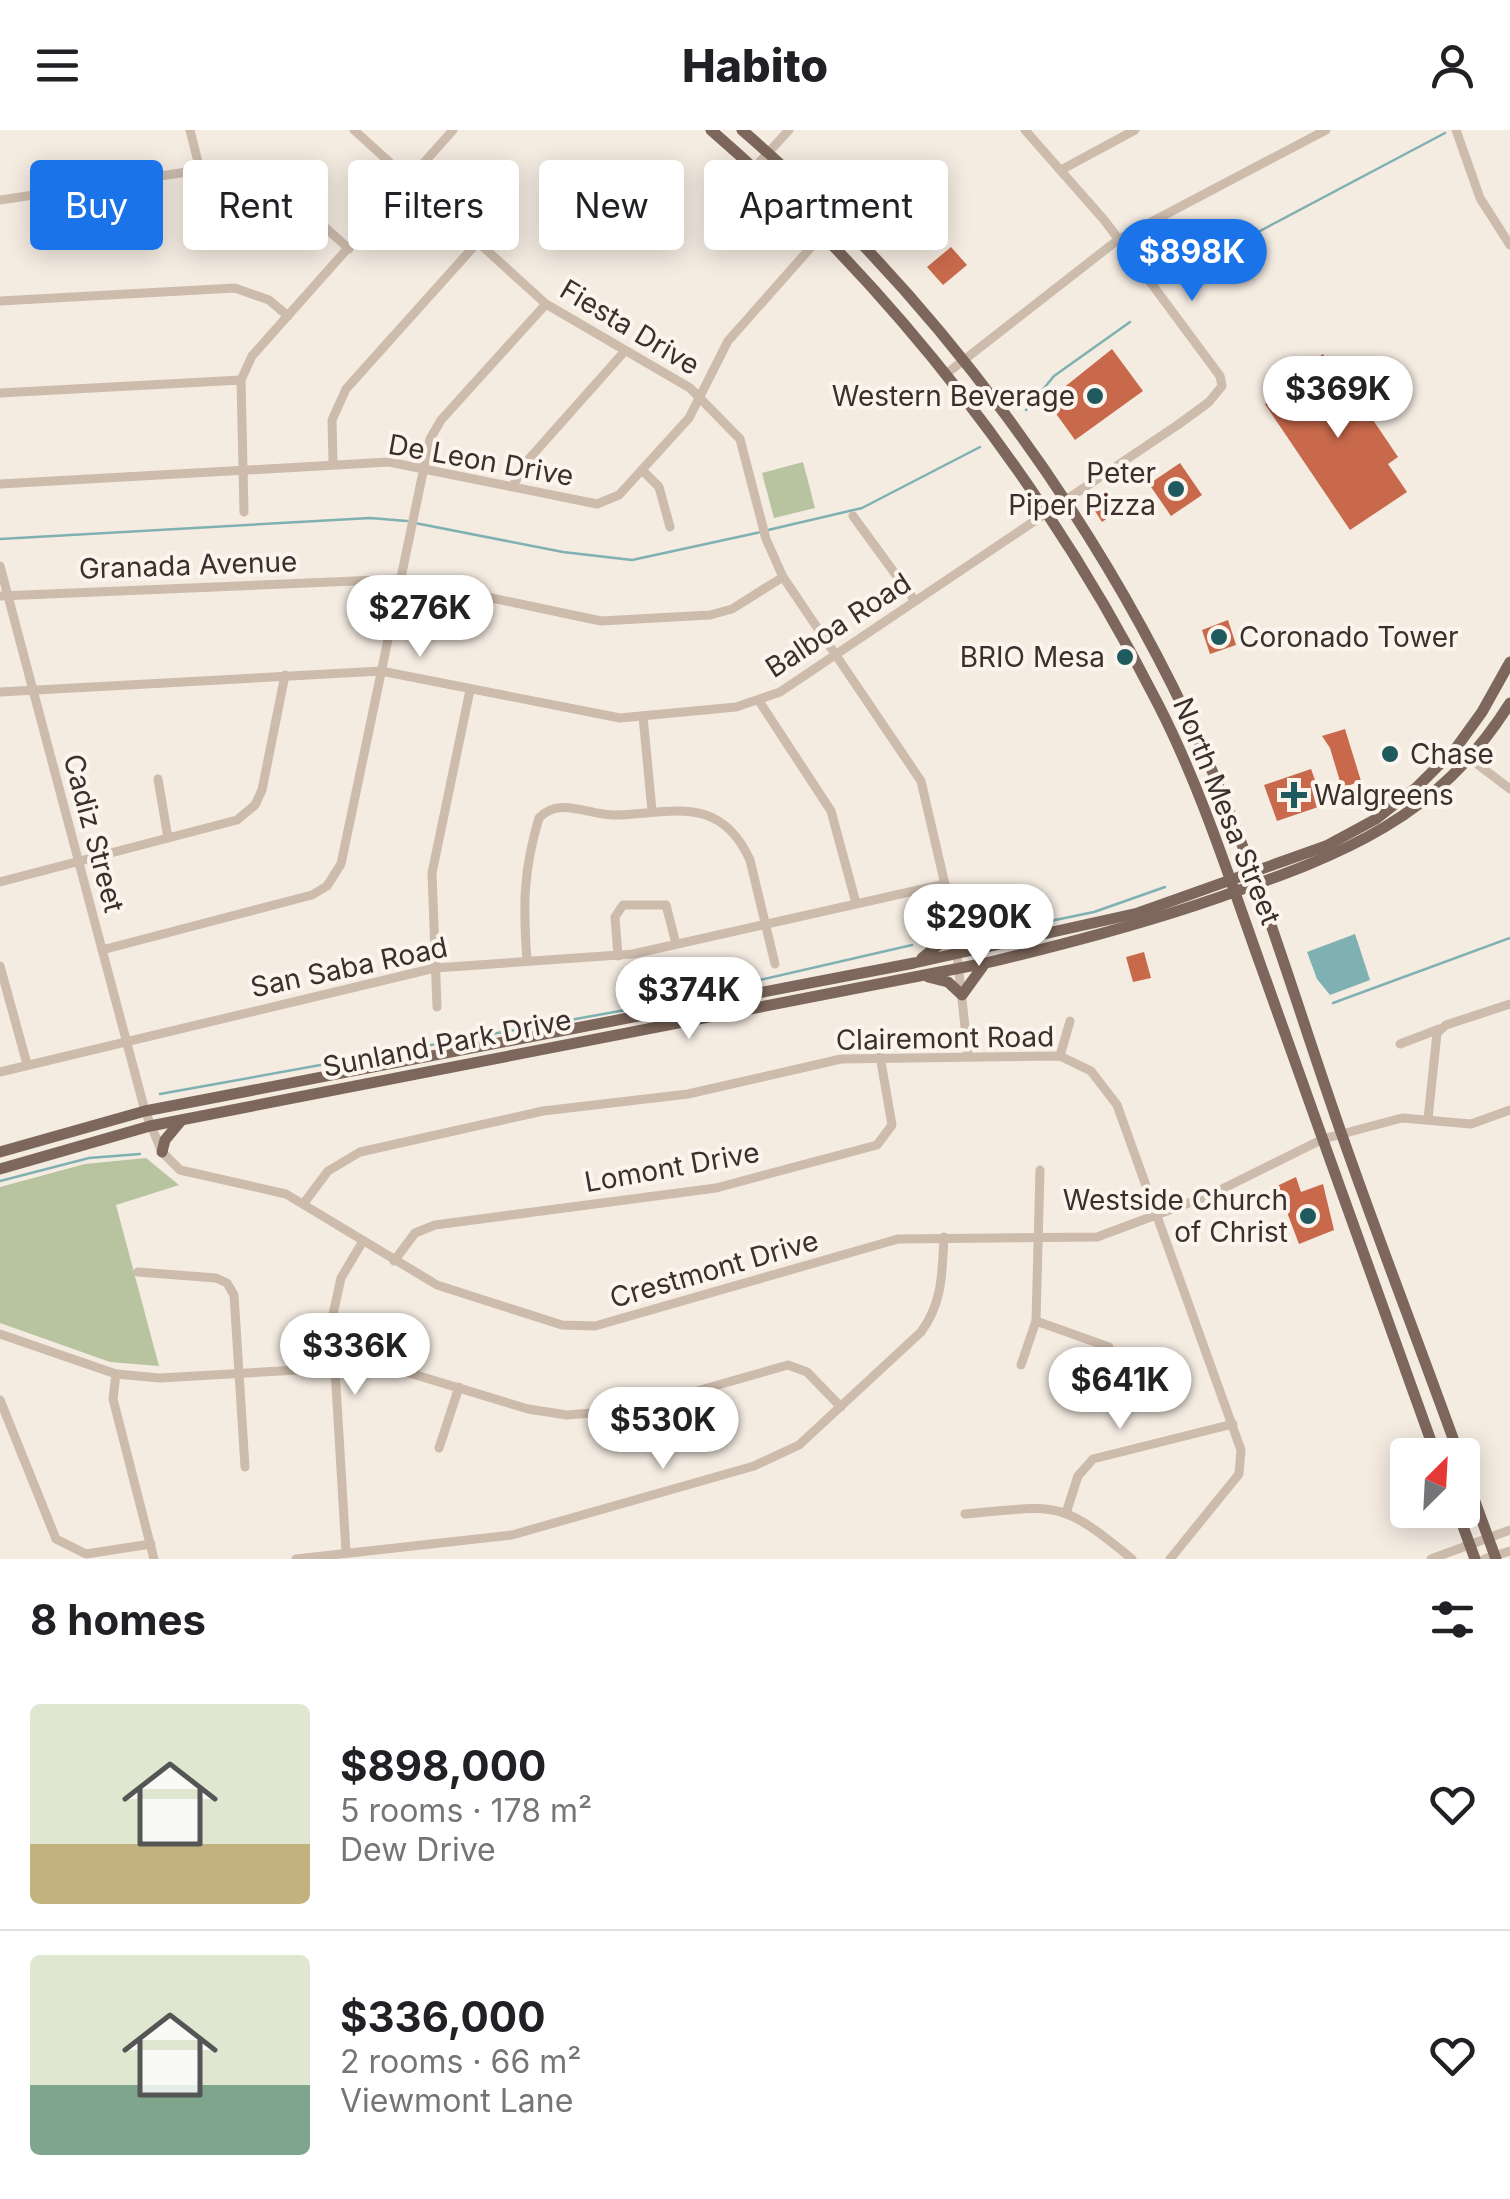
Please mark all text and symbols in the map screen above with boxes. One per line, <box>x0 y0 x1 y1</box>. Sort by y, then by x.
icon: menu <box>30 38 85 93</box>
text: Habito <box>682 38 828 93</box>
icon: person <box>1425 38 1480 93</box>
chip: Buy <box>30 160 163 250</box>
chip: Rent <box>183 160 328 250</box>
chip: Filters <box>348 160 519 250</box>
chip: New <box>539 160 684 250</box>
chip: Apartment <box>704 160 948 250</box>
pin: $898K <box>1122 219 1262 304</box>
text: $898K <box>1139 232 1245 271</box>
street label: Fiesta Drive <box>554 272 706 382</box>
pin: $369K <box>1268 356 1408 441</box>
text: $369K <box>1285 369 1391 408</box>
place label: Western Beverage <box>832 379 1075 413</box>
marker: Western Beverage <box>1084 385 1106 407</box>
street label: De Leon Drive <box>386 427 576 493</box>
place label: Peter Piper Pizza <box>1008 456 1156 522</box>
marker: Peter Piper Pizza <box>1165 478 1187 500</box>
street label: Granada Avenue <box>78 544 298 586</box>
street label: Balboa Road <box>759 565 917 685</box>
pin: $276K <box>350 575 490 660</box>
text: $276K <box>368 588 472 627</box>
place label: Coronado Tower <box>1239 620 1459 654</box>
marker: Coronado Tower <box>1208 626 1230 648</box>
place label: BRIO Mesa <box>960 640 1105 674</box>
marker: BRIO Mesa <box>1114 646 1136 668</box>
street label: North Mesa Street <box>1166 693 1288 929</box>
place label: Chase <box>1410 737 1494 771</box>
marker: Chase <box>1379 743 1401 765</box>
street label: Cadiz Street <box>57 750 131 916</box>
place label: Walgreens <box>1314 778 1454 812</box>
marker: Walgreens <box>1283 784 1305 806</box>
pin: $290K <box>909 884 1049 969</box>
text: $290K <box>926 897 1032 936</box>
street label: San Saba Road <box>247 930 451 1004</box>
pin: $374K <box>619 957 759 1042</box>
text: $374K <box>637 970 741 1009</box>
street label: Sunland Park Drive <box>320 1002 574 1084</box>
street label: Clairemont Road <box>835 1019 1055 1057</box>
street label: Lomont Drive <box>582 1135 762 1199</box>
place label: Westside Church of Christ <box>1063 1183 1288 1249</box>
marker: Westside Church of Christ <box>1297 1205 1319 1227</box>
street label: Crestmont Drive <box>606 1223 822 1315</box>
pin: $336K <box>285 1313 425 1398</box>
text: $336K <box>302 1326 408 1365</box>
pin: $641K <box>1050 1347 1190 1432</box>
text: $641K <box>1071 1360 1169 1399</box>
pin: $530K <box>593 1387 733 1472</box>
text: $530K <box>610 1400 716 1439</box>
north arrow <box>1390 1438 1480 1528</box>
map controls <box>1390 1438 1480 1528</box>
icon: filters <box>1425 1592 1480 1647</box>
text: 8 homes <box>30 1594 206 1645</box>
text: $898,000 <box>340 1740 546 1791</box>
icon: home <box>110 1744 230 1864</box>
icon: heart <box>1425 1777 1480 1832</box>
text: 5 rooms · 178 m² <box>340 1791 592 1830</box>
text: Dew Drive <box>340 1830 496 1869</box>
text: $336,000 <box>340 1991 546 2042</box>
icon: home <box>110 1995 230 2115</box>
icon: heart <box>1425 2028 1480 2083</box>
text: 2 rooms · 66 m² <box>340 2042 581 2081</box>
text: Viewmont Lane <box>340 2081 573 2120</box>

